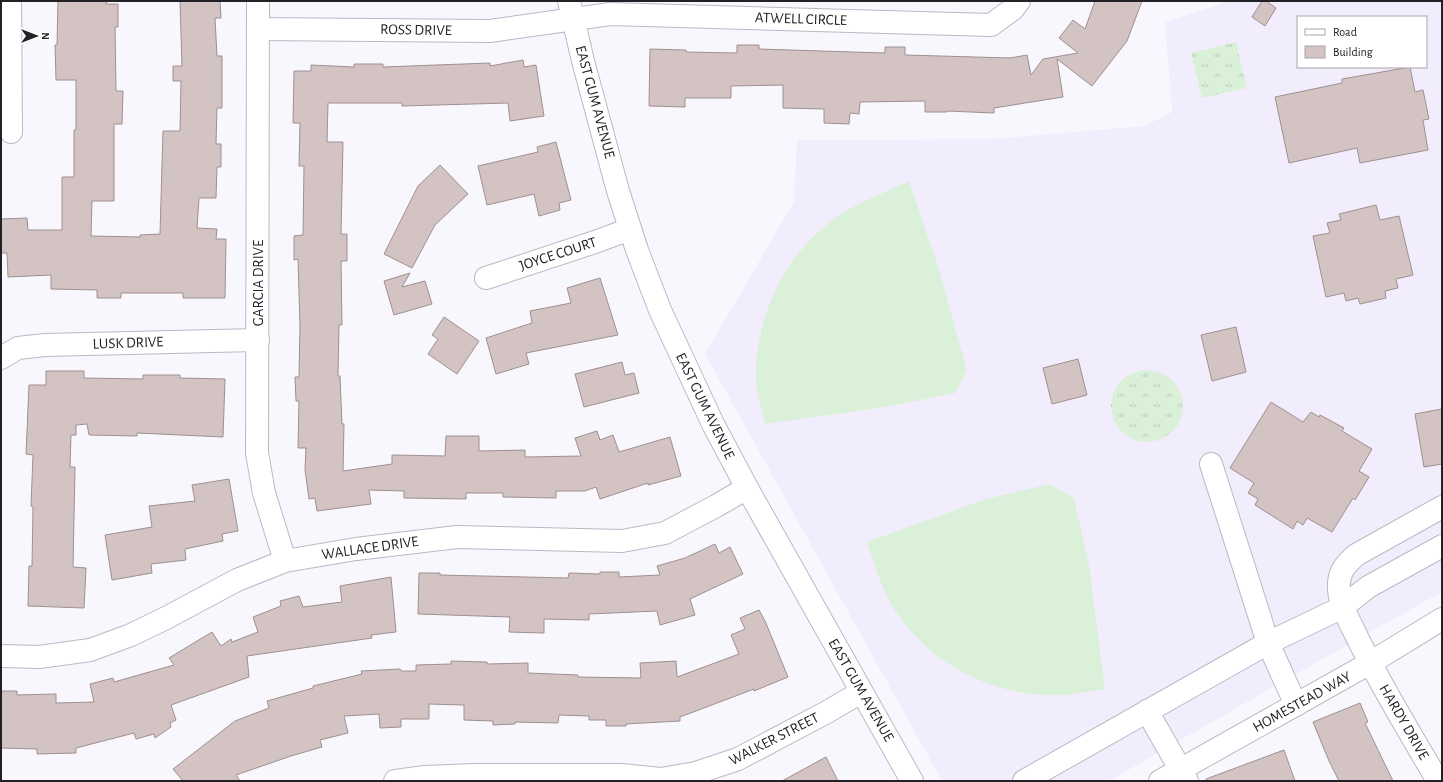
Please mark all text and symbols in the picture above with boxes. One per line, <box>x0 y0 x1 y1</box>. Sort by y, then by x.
street label: ATWELL CIRCLE <box>755 10 847 28</box>
north arrow <box>16 16 56 56</box>
legend <box>1297 16 1427 68</box>
street label: ROSS DRIVE <box>380 22 452 38</box>
text: Road <box>1333 26 1357 38</box>
text: N <box>40 32 51 40</box>
street label: EAST GUM AVENUE <box>573 44 617 160</box>
text: Building <box>1333 46 1373 58</box>
street label: JOYCE COURT <box>518 234 599 274</box>
street label: GARCIA DRIVE <box>251 240 266 326</box>
street label: LUSK DRIVE <box>92 334 164 352</box>
street label: EAST GUM AVENUE <box>673 351 737 461</box>
street label: WALLACE DRIVE <box>321 534 419 562</box>
street label: EAST GUM AVENUE <box>825 636 897 744</box>
street label: HOMESTEAD WAY <box>1250 669 1354 735</box>
street label: HARDY DRIVE <box>1376 682 1432 762</box>
street label: WALKER STREET <box>727 710 822 768</box>

